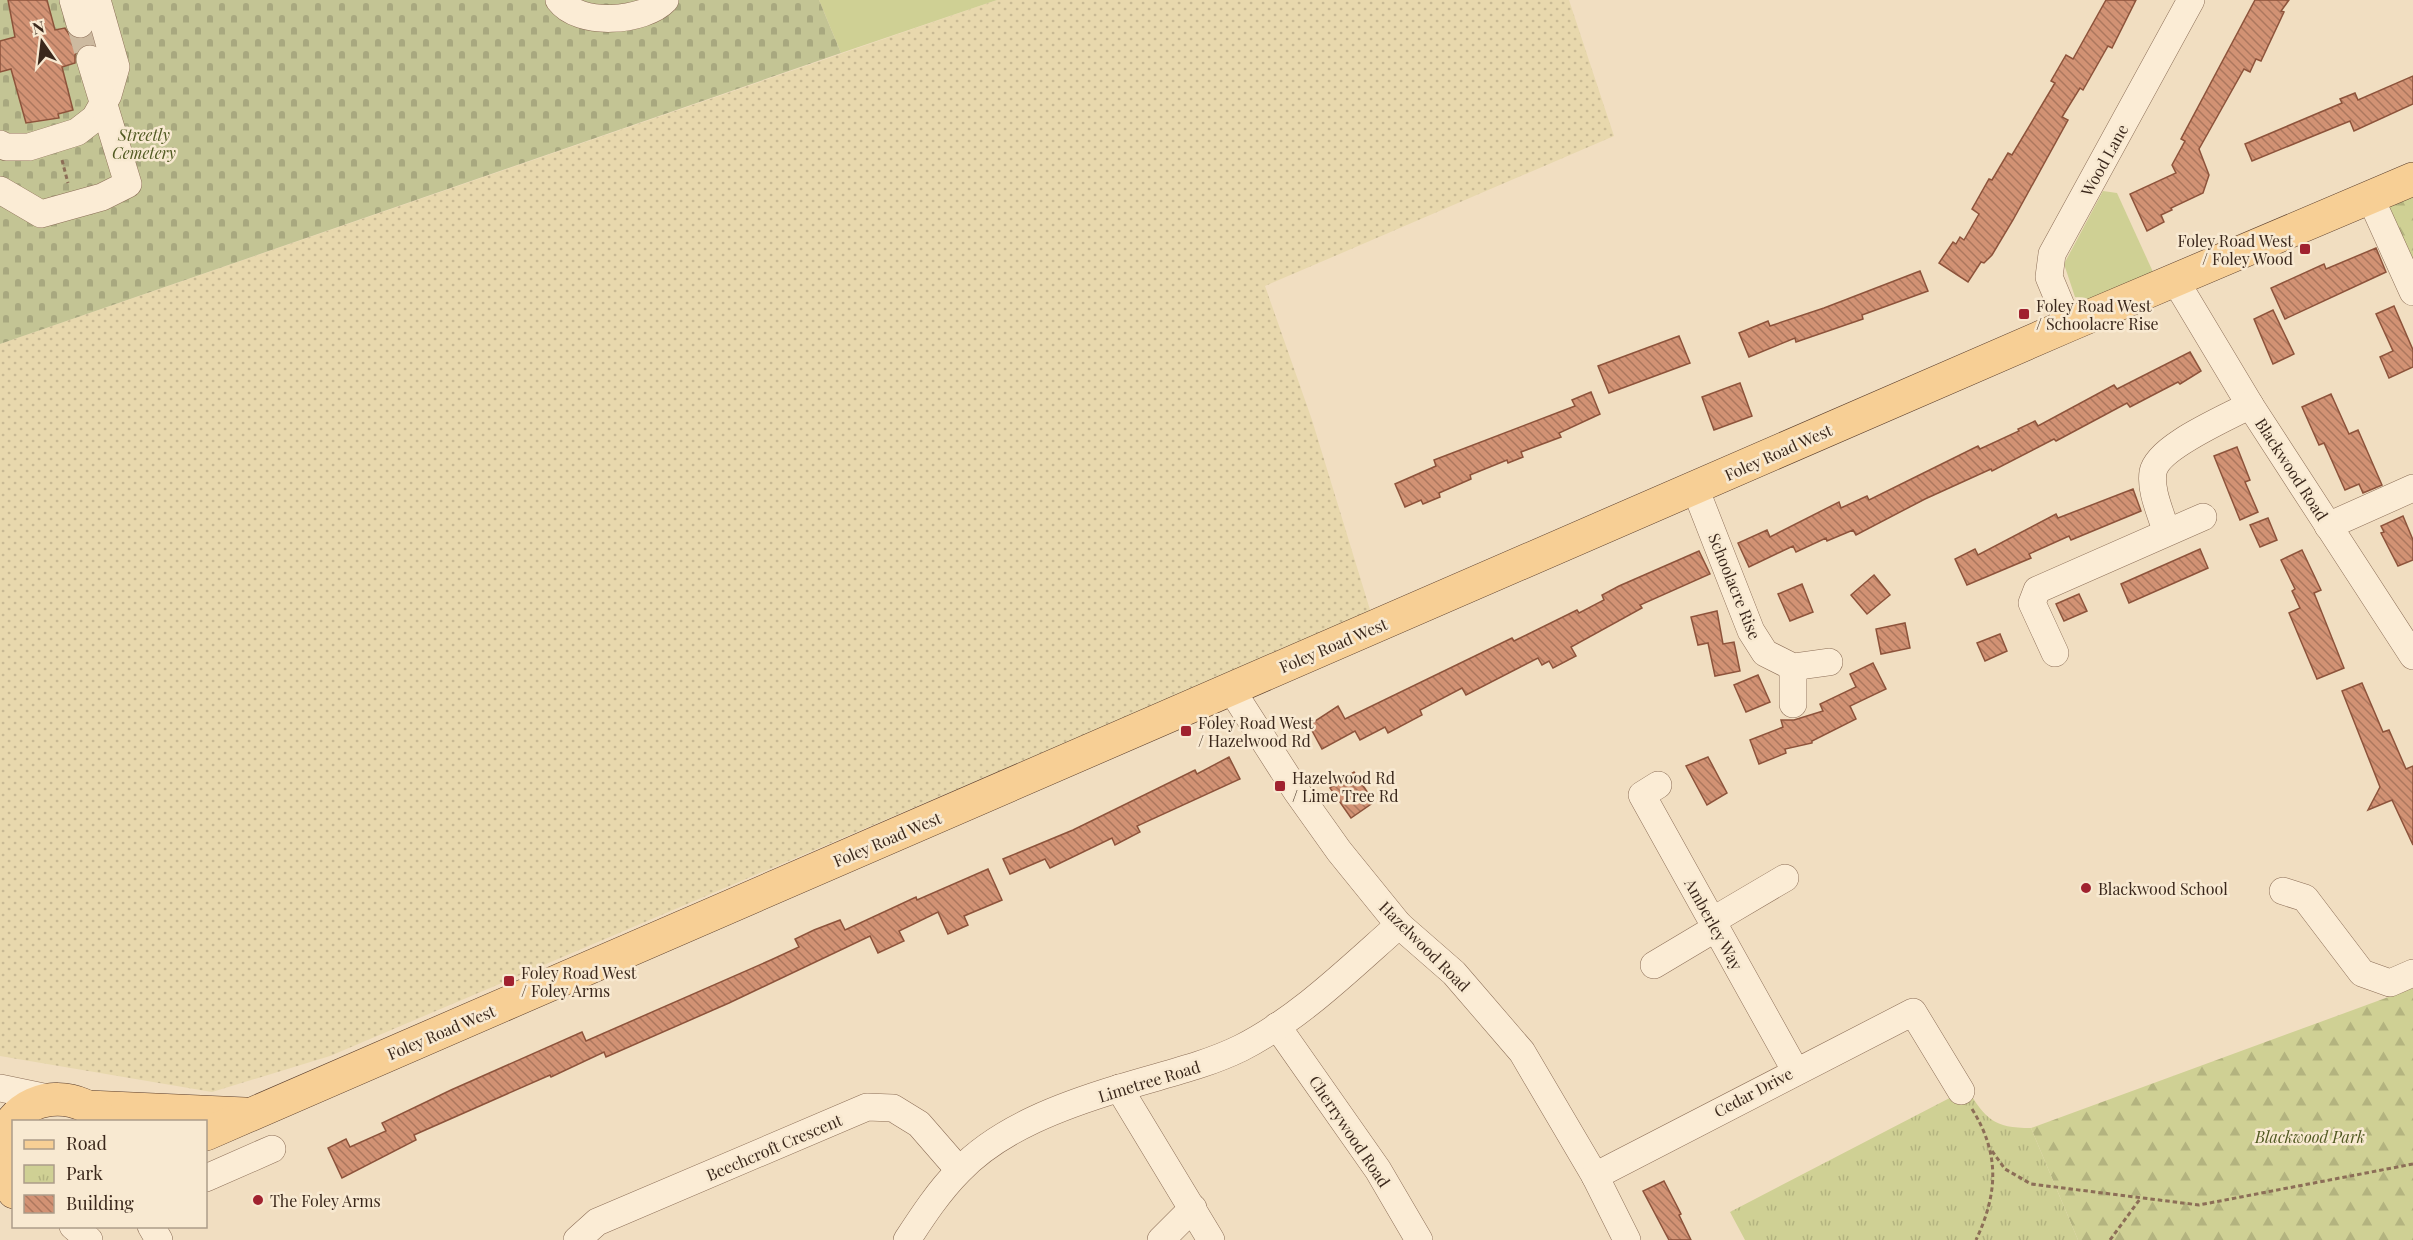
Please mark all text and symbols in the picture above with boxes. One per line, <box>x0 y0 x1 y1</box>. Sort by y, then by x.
north arrow <box>12 12 72 72</box>
text: N <box>30 15 47 39</box>
street label: Wood Lane <box>2075 120 2132 201</box>
park label: Streetly Cemetery <box>112 124 176 163</box>
place label: Foley Road West / Foley Wood <box>2178 230 2293 269</box>
marker: Foley Road West / Foley Wood <box>2298 242 2312 256</box>
place label: Foley Road West / Schoolacre Rise <box>2036 295 2159 334</box>
marker: Foley Road West / Schoolacre Rise <box>2017 307 2031 321</box>
street label: Blackwood Road <box>2251 414 2333 524</box>
street label: Foley Road West <box>1721 419 1835 485</box>
street label: Schoolacre Rise <box>1704 530 1766 642</box>
street label: Foley Road West <box>1276 613 1391 677</box>
place label: Foley Road West / Hazelwood Rd <box>1198 712 1314 751</box>
marker: Foley Road West / Hazelwood Rd <box>1179 724 1193 738</box>
place label: Hazelwood Rd / Lime Tree Rd <box>1292 767 1399 806</box>
marker: Hazelwood Rd / Lime Tree Rd <box>1273 779 1287 793</box>
street label: Foley Road West <box>830 807 945 871</box>
street label: Amberley Way <box>1680 874 1748 973</box>
place label: Blackwood School <box>2098 878 2228 899</box>
marker: Blackwood School <box>2079 881 2093 895</box>
street label: Hazelwood Road <box>1375 896 1475 996</box>
place label: Foley Road West / Foley Arms <box>521 962 637 1001</box>
marker: Foley Road West / Foley Arms <box>502 974 516 988</box>
street label: Foley Road West <box>384 1000 499 1064</box>
street label: Limetree Road <box>1096 1056 1202 1106</box>
street label: Cedar Drive <box>1710 1062 1796 1122</box>
street label: Cherrywood Road <box>1305 1071 1395 1191</box>
street label: Beechcroft Crescent <box>703 1109 845 1185</box>
legend <box>12 1120 207 1228</box>
park label: Blackwood Park <box>2254 1126 2365 1147</box>
text: Road <box>66 1131 107 1155</box>
text: Park <box>66 1161 103 1185</box>
place label: The Foley Arms <box>270 1190 381 1211</box>
text: Building <box>66 1191 134 1215</box>
marker: The Foley Arms <box>251 1193 265 1207</box>

